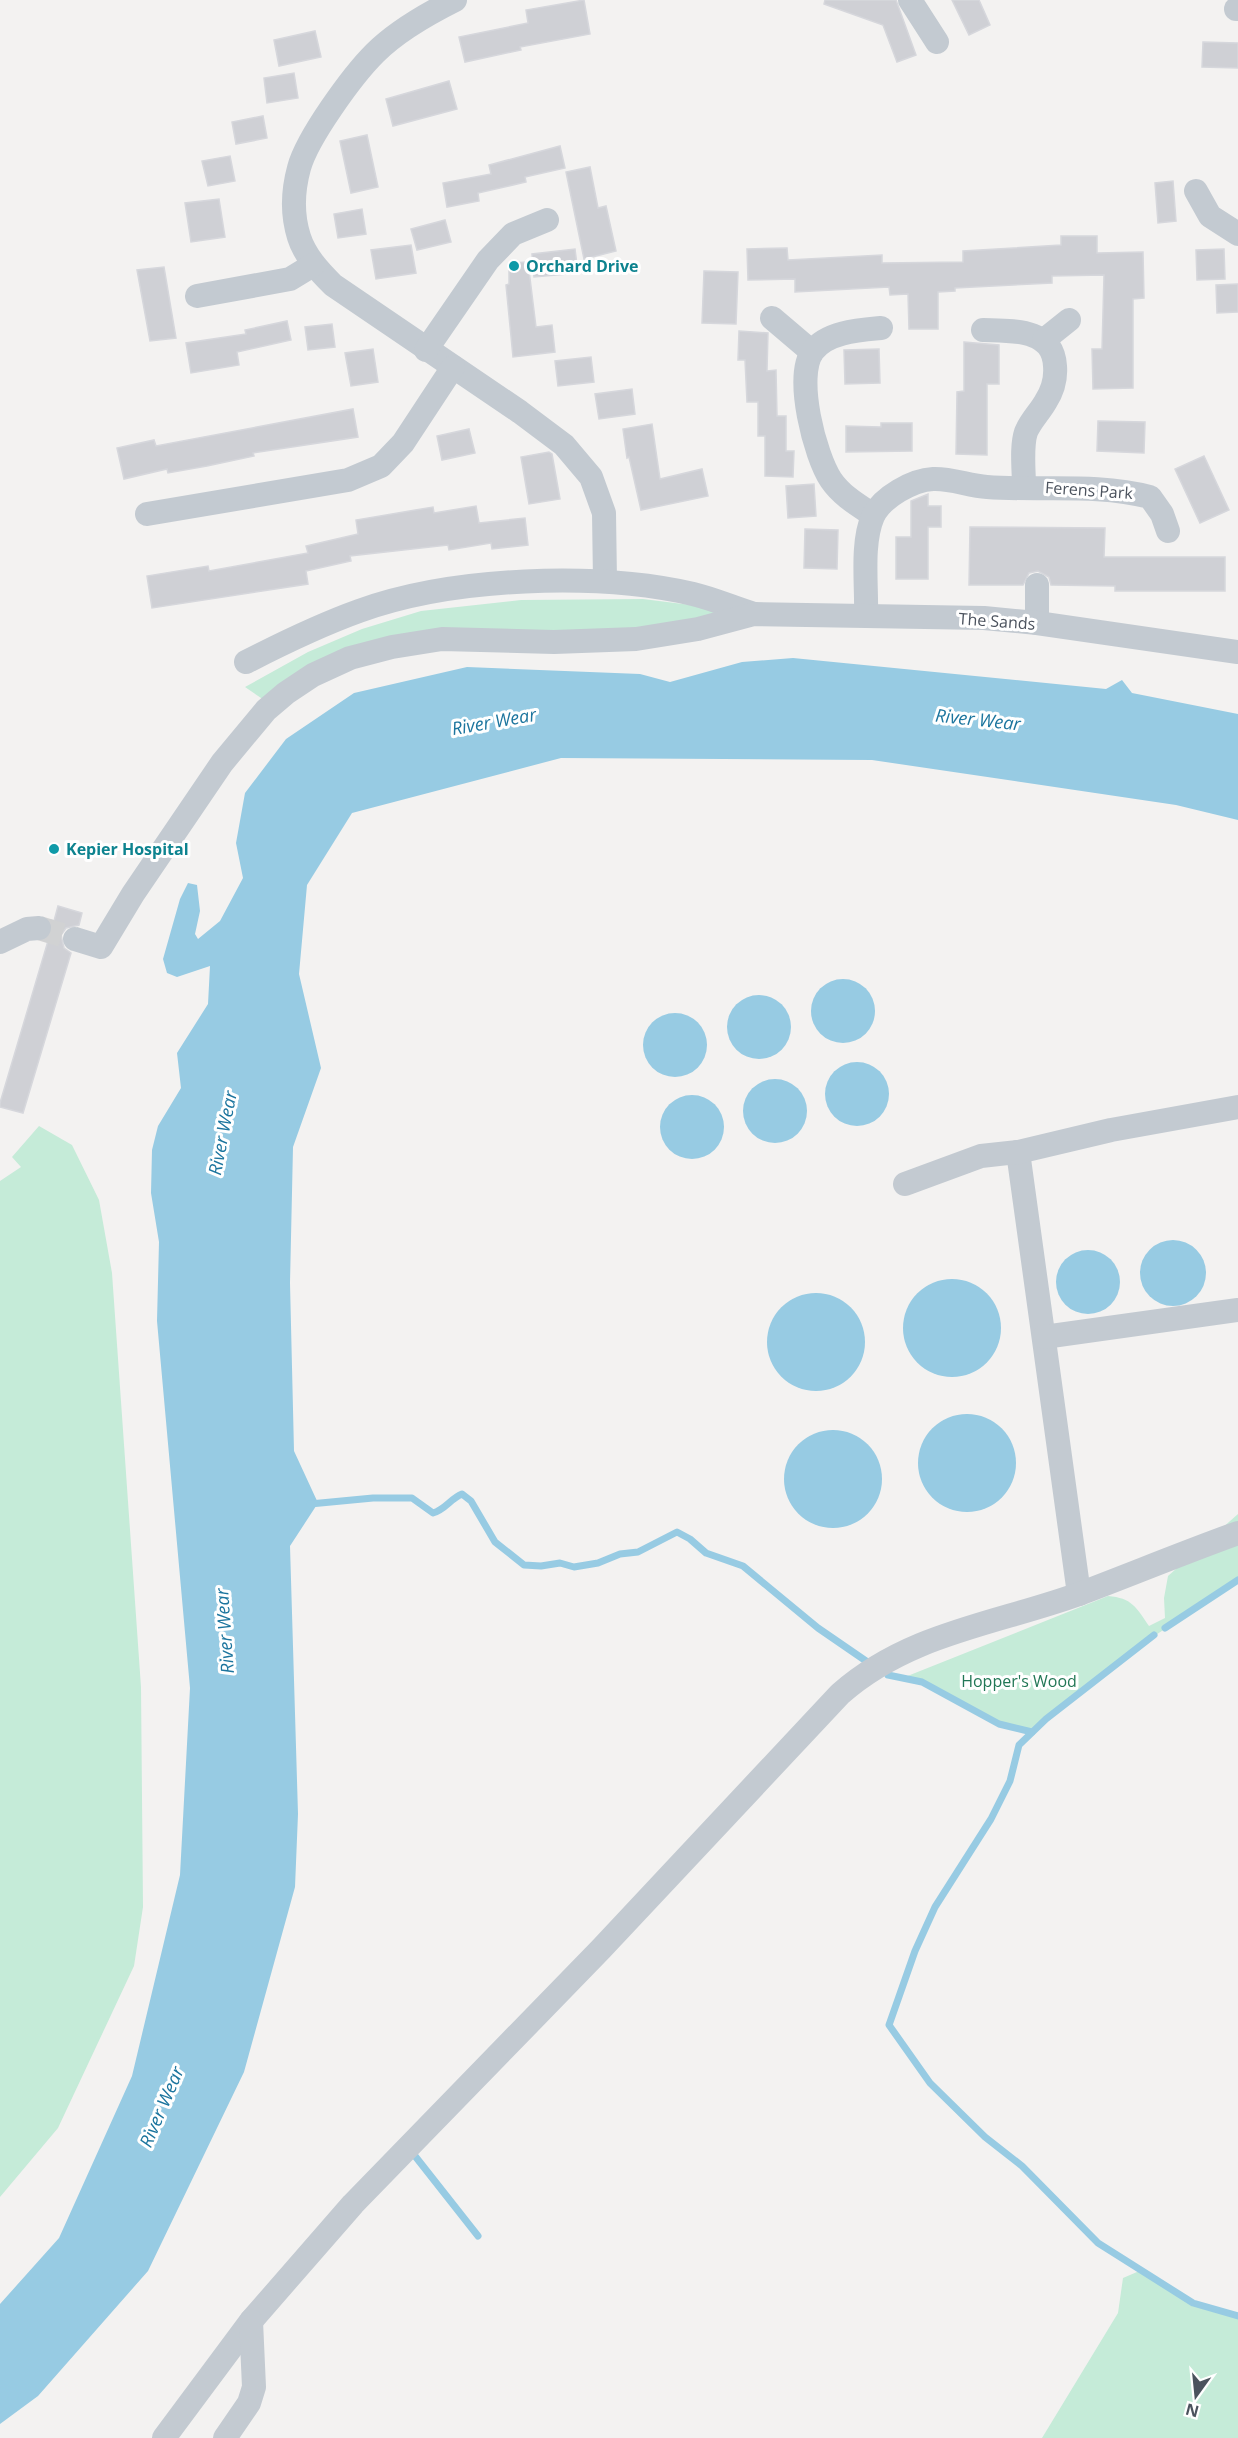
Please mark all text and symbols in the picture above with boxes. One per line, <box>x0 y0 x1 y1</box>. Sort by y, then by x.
place label: Orchard Drive <box>526 255 639 277</box>
marker: Orchard Drive <box>507 259 521 273</box>
street label: Ferens Park <box>1044 476 1134 504</box>
street label: The Sands <box>958 607 1036 635</box>
water label: River Wear <box>450 702 539 740</box>
water label: River Wear <box>934 703 1023 735</box>
place label: Kepier Hospital <box>66 838 189 860</box>
marker: Kepier Hospital <box>47 842 61 856</box>
water label: River Wear <box>202 1088 242 1177</box>
water label: River Wear <box>209 1587 239 1675</box>
park label: Hopper's Wood <box>961 1670 1077 1692</box>
water label: River Wear <box>133 2062 189 2151</box>
north arrow <box>1166 2366 1226 2426</box>
text: N <box>1183 2398 1201 2423</box>

